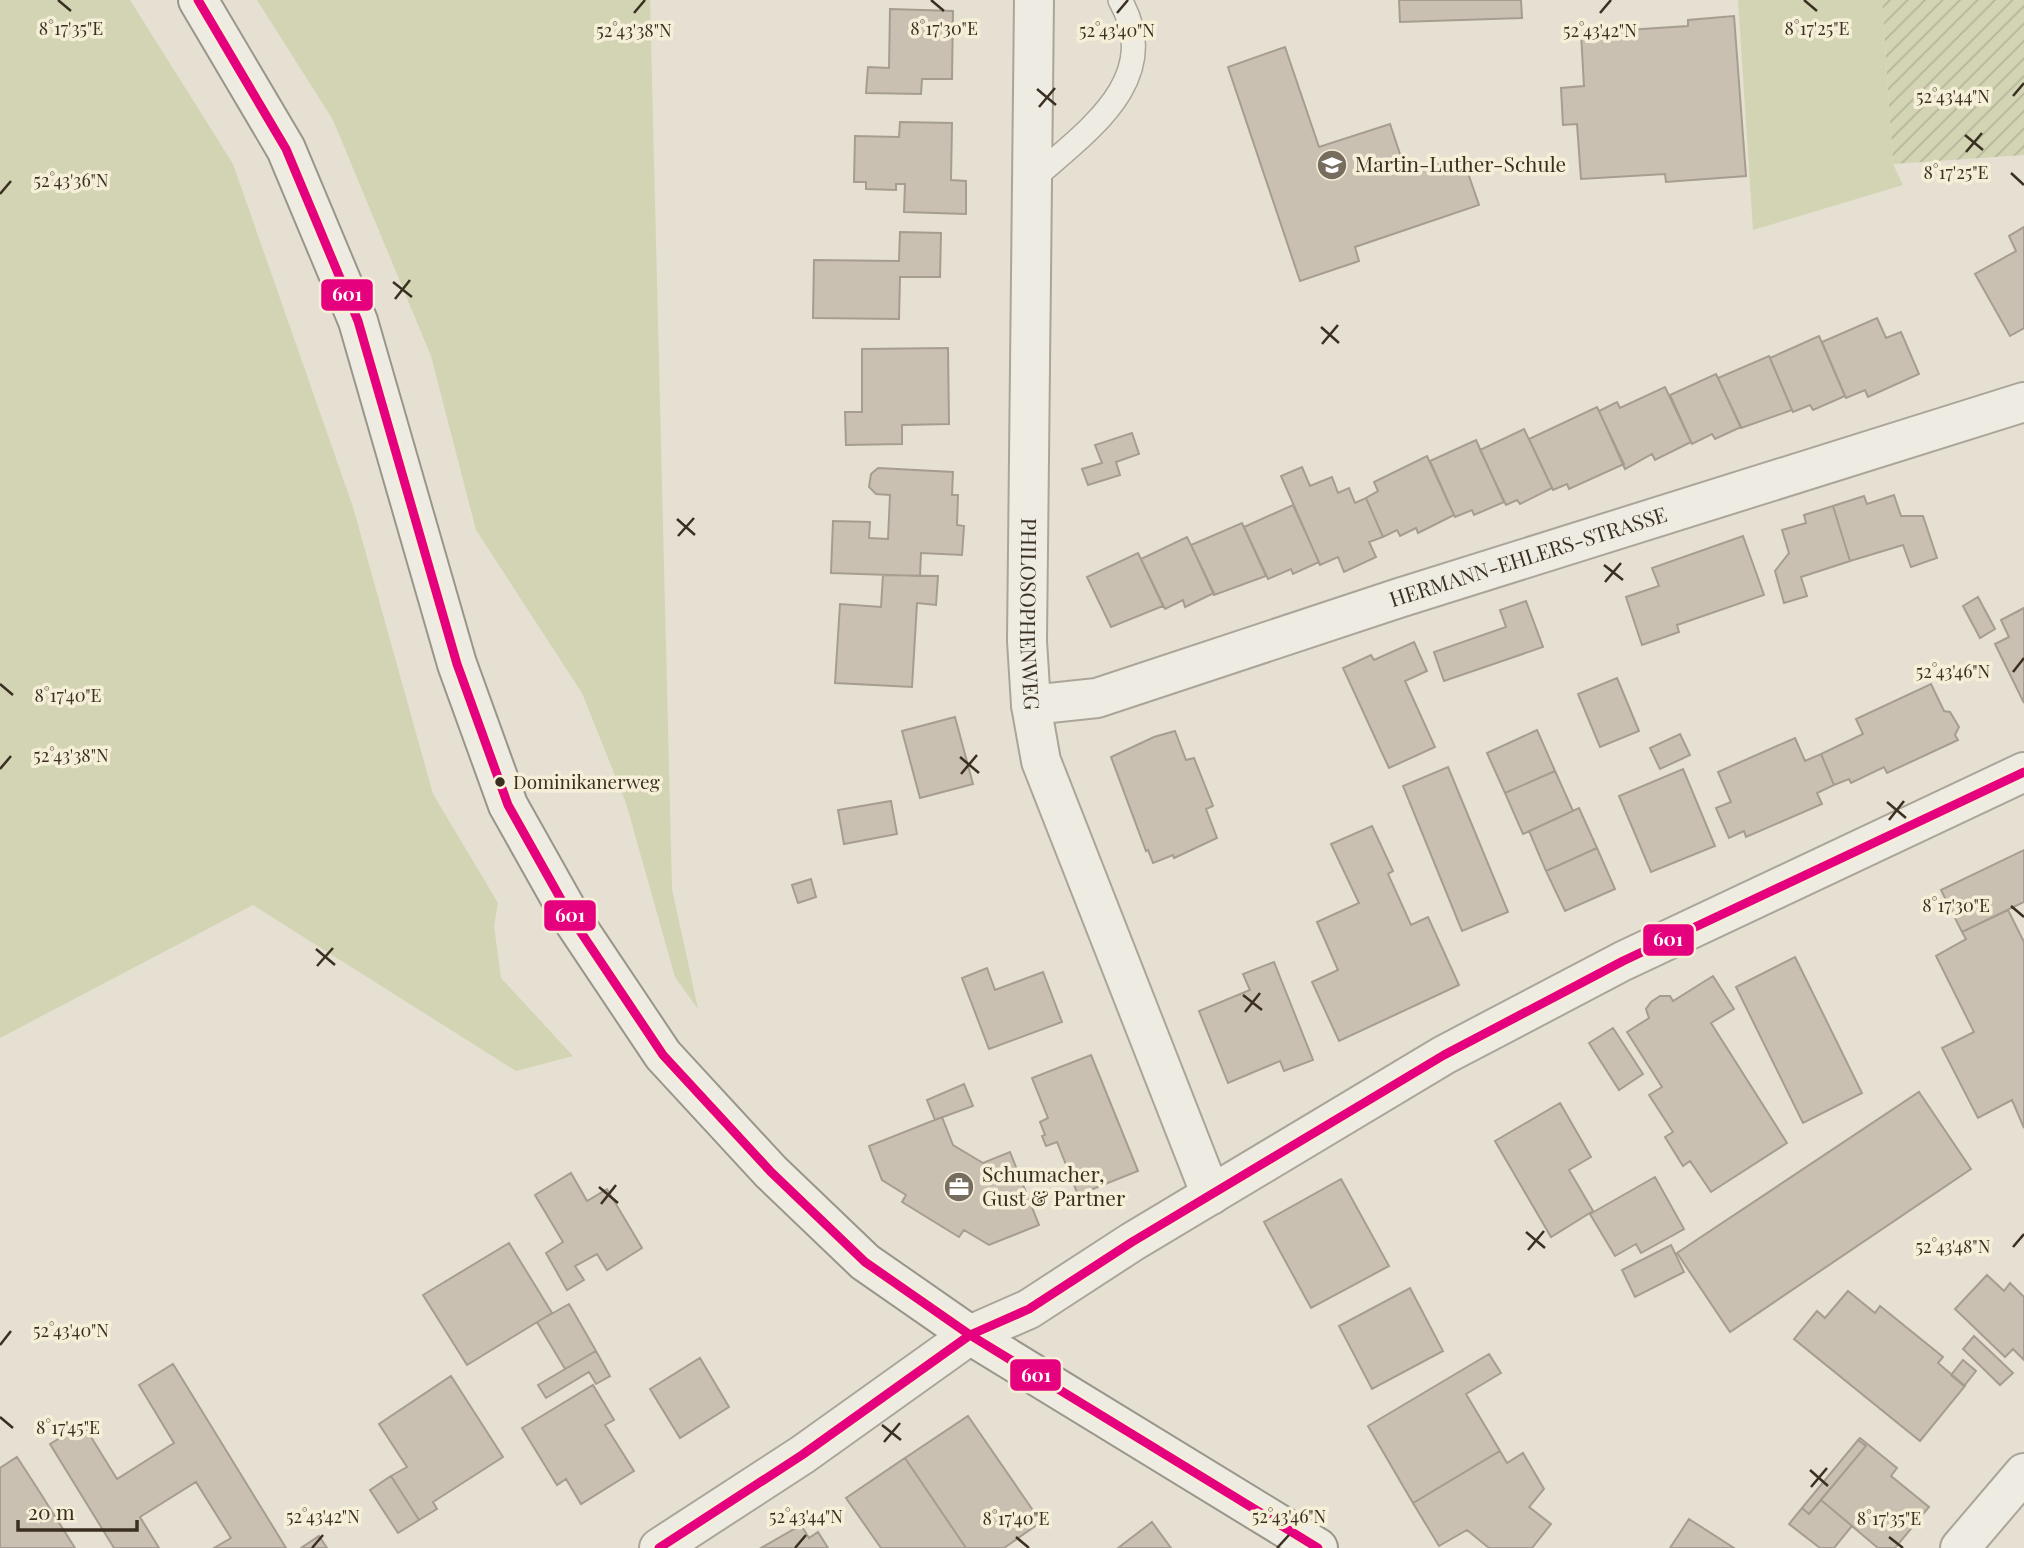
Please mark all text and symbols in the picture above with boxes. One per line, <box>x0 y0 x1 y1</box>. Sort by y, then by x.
text: 8°17'35"E <box>39 16 103 40</box>
text: 8°17'30"E <box>910 16 978 40</box>
text: 8°17'25"E <box>1784 16 1850 40</box>
text: 52°43'38"N <box>596 18 672 42</box>
text: 52°43'40"N <box>1079 18 1155 42</box>
text: 52°43'42"N <box>1563 18 1637 42</box>
text: 52°43'44"N <box>1916 84 1990 108</box>
school or university icon: Martin-Luther-Schule <box>1315 148 1349 182</box>
place label: Martin-Luther-Schule <box>1355 149 1566 177</box>
text: 8°17'25"E <box>1923 160 1989 184</box>
text: 52°43'36"N <box>33 168 109 192</box>
line badge: 601 <box>320 278 374 312</box>
text: 601 <box>332 280 362 306</box>
street label: HERMANN-EHLERS-STRASSE <box>1385 499 1670 612</box>
street label: PHILOSOPHENWEG <box>1015 518 1047 711</box>
text: 52°43'46"N <box>1916 659 1991 683</box>
text: 8°17'40"E <box>34 683 102 707</box>
text: 52°43'38"N <box>33 743 109 767</box>
place label: Dominikanerweg <box>513 768 660 794</box>
marker: Dominikanerweg <box>493 775 507 789</box>
text: 8°17'30"E <box>1922 893 1990 917</box>
line badge: 601 <box>543 899 597 932</box>
text: 601 <box>555 901 585 927</box>
line badge: 601 <box>1642 923 1695 957</box>
text: 601 <box>1653 925 1683 951</box>
place label: Schumacher, Gust & Partner <box>982 1159 1126 1211</box>
office icon: Schumacher, Gust & Partner <box>942 1170 976 1204</box>
text: 52°43'48"N <box>1916 1234 1991 1258</box>
text: 52°43'40"N <box>33 1318 109 1342</box>
line badge: 601 <box>1009 1358 1062 1392</box>
text: 601 <box>1021 1361 1051 1387</box>
text: 8°17'45"E <box>36 1415 100 1439</box>
scale bar <box>18 1488 136 1532</box>
text: 20 m <box>28 1497 75 1525</box>
text: 52°43'42"N <box>286 1504 360 1528</box>
text: 52°43'44"N <box>769 1504 843 1528</box>
text: 52°43'46"N <box>1252 1504 1327 1528</box>
text: 8°17'40"E <box>982 1506 1050 1530</box>
text: 8°17'35"E <box>1857 1506 1921 1530</box>

